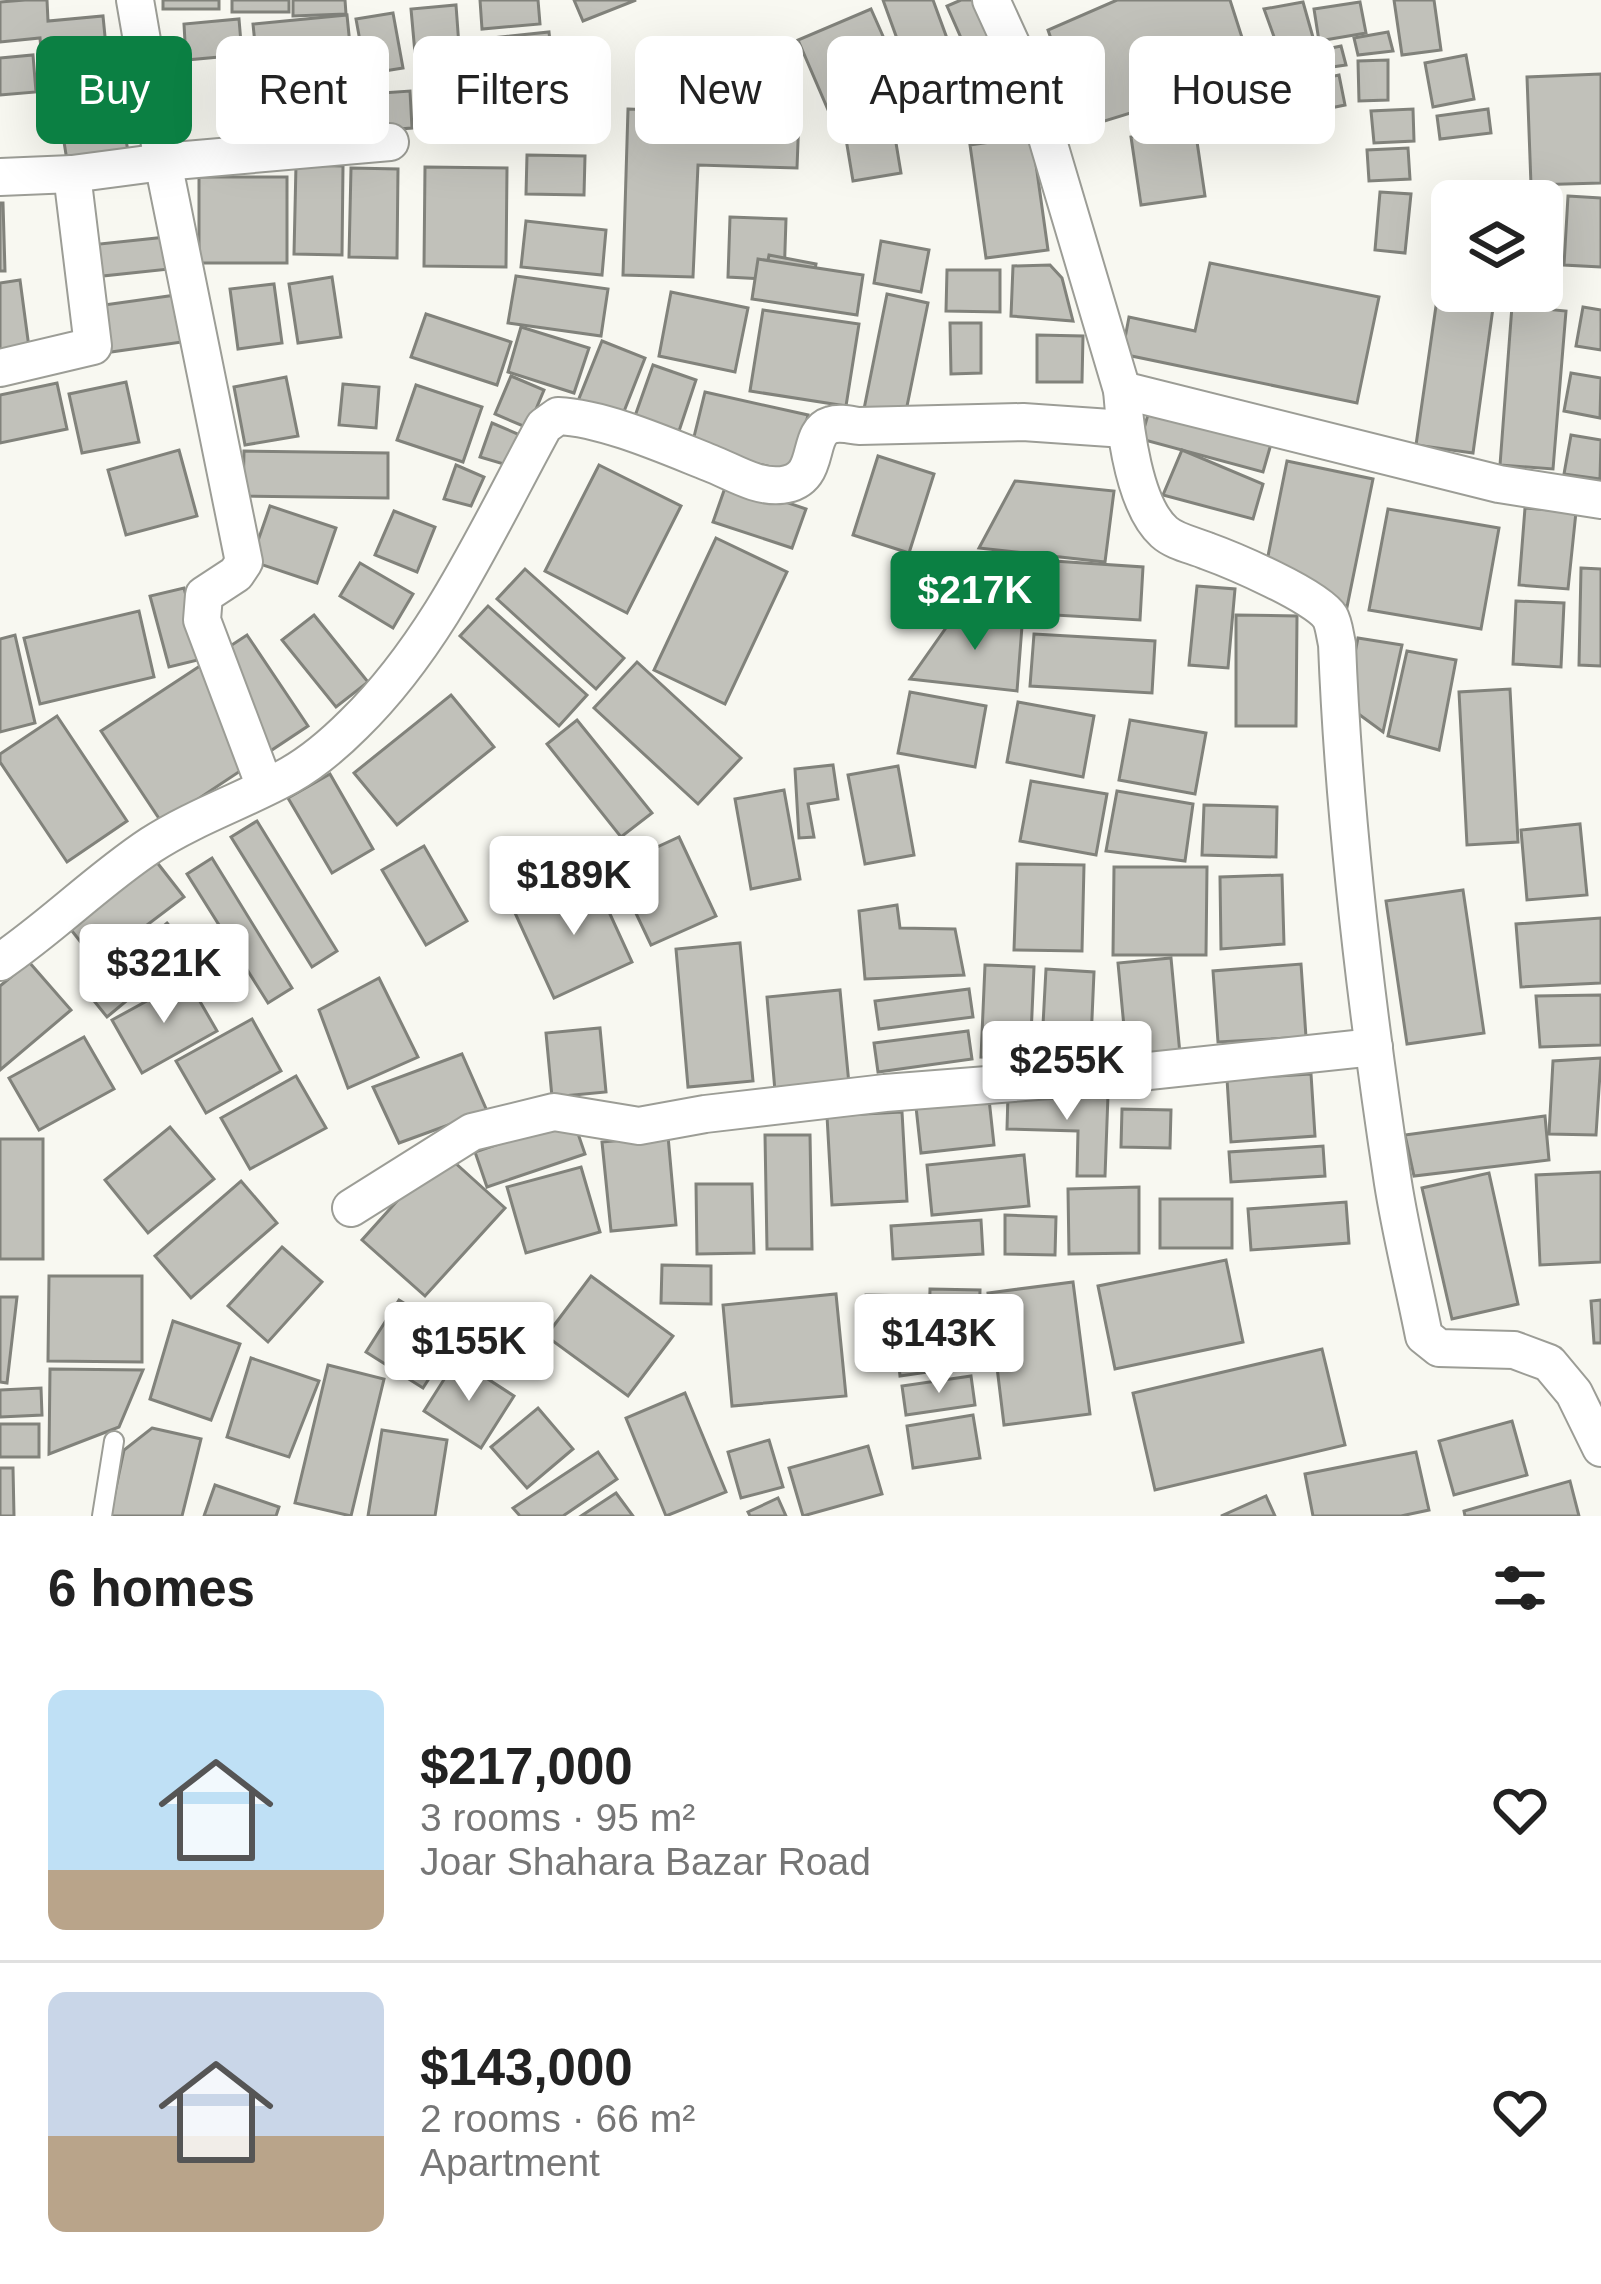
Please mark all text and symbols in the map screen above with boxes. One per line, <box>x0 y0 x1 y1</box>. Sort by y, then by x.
chip: Buy <box>36 36 192 144</box>
chip: Rent <box>216 36 389 144</box>
chip: Filters <box>413 36 611 144</box>
chip: New <box>635 36 803 144</box>
chip: Apartment <box>827 36 1105 144</box>
chip: House <box>1129 36 1335 144</box>
map controls <box>1431 180 1563 312</box>
button: layers <box>1431 180 1563 312</box>
pin: $217K <box>891 551 1059 653</box>
text: $217K <box>918 568 1032 611</box>
pin: $189K <box>490 836 658 938</box>
text: $189K <box>517 853 631 896</box>
pin: $321K <box>80 924 248 1026</box>
text: $321K <box>107 941 221 984</box>
pin: $255K <box>983 1021 1151 1123</box>
text: $255K <box>1010 1038 1124 1081</box>
pin: $143K <box>855 1294 1023 1396</box>
pin: $155K <box>385 1302 553 1404</box>
text: $143K <box>882 1311 996 1354</box>
text: $155K <box>412 1319 526 1362</box>
icon: filters <box>1487 1555 1553 1621</box>
text: 6 homes <box>48 1560 255 1617</box>
icon: home <box>144 1738 288 1882</box>
text: $217,000 <box>420 1738 633 1795</box>
icon: heart <box>1487 1777 1553 1843</box>
text: 3 rooms · 95 m² <box>420 1796 695 1839</box>
text: Joar Shahara Bazar Road <box>420 1840 871 1883</box>
text: $143,000 <box>420 2039 633 2096</box>
icon: home <box>144 2040 288 2184</box>
icon: heart <box>1487 2079 1553 2145</box>
text: 2 rooms · 66 m² <box>420 2097 695 2140</box>
text: Apartment <box>420 2141 600 2184</box>

